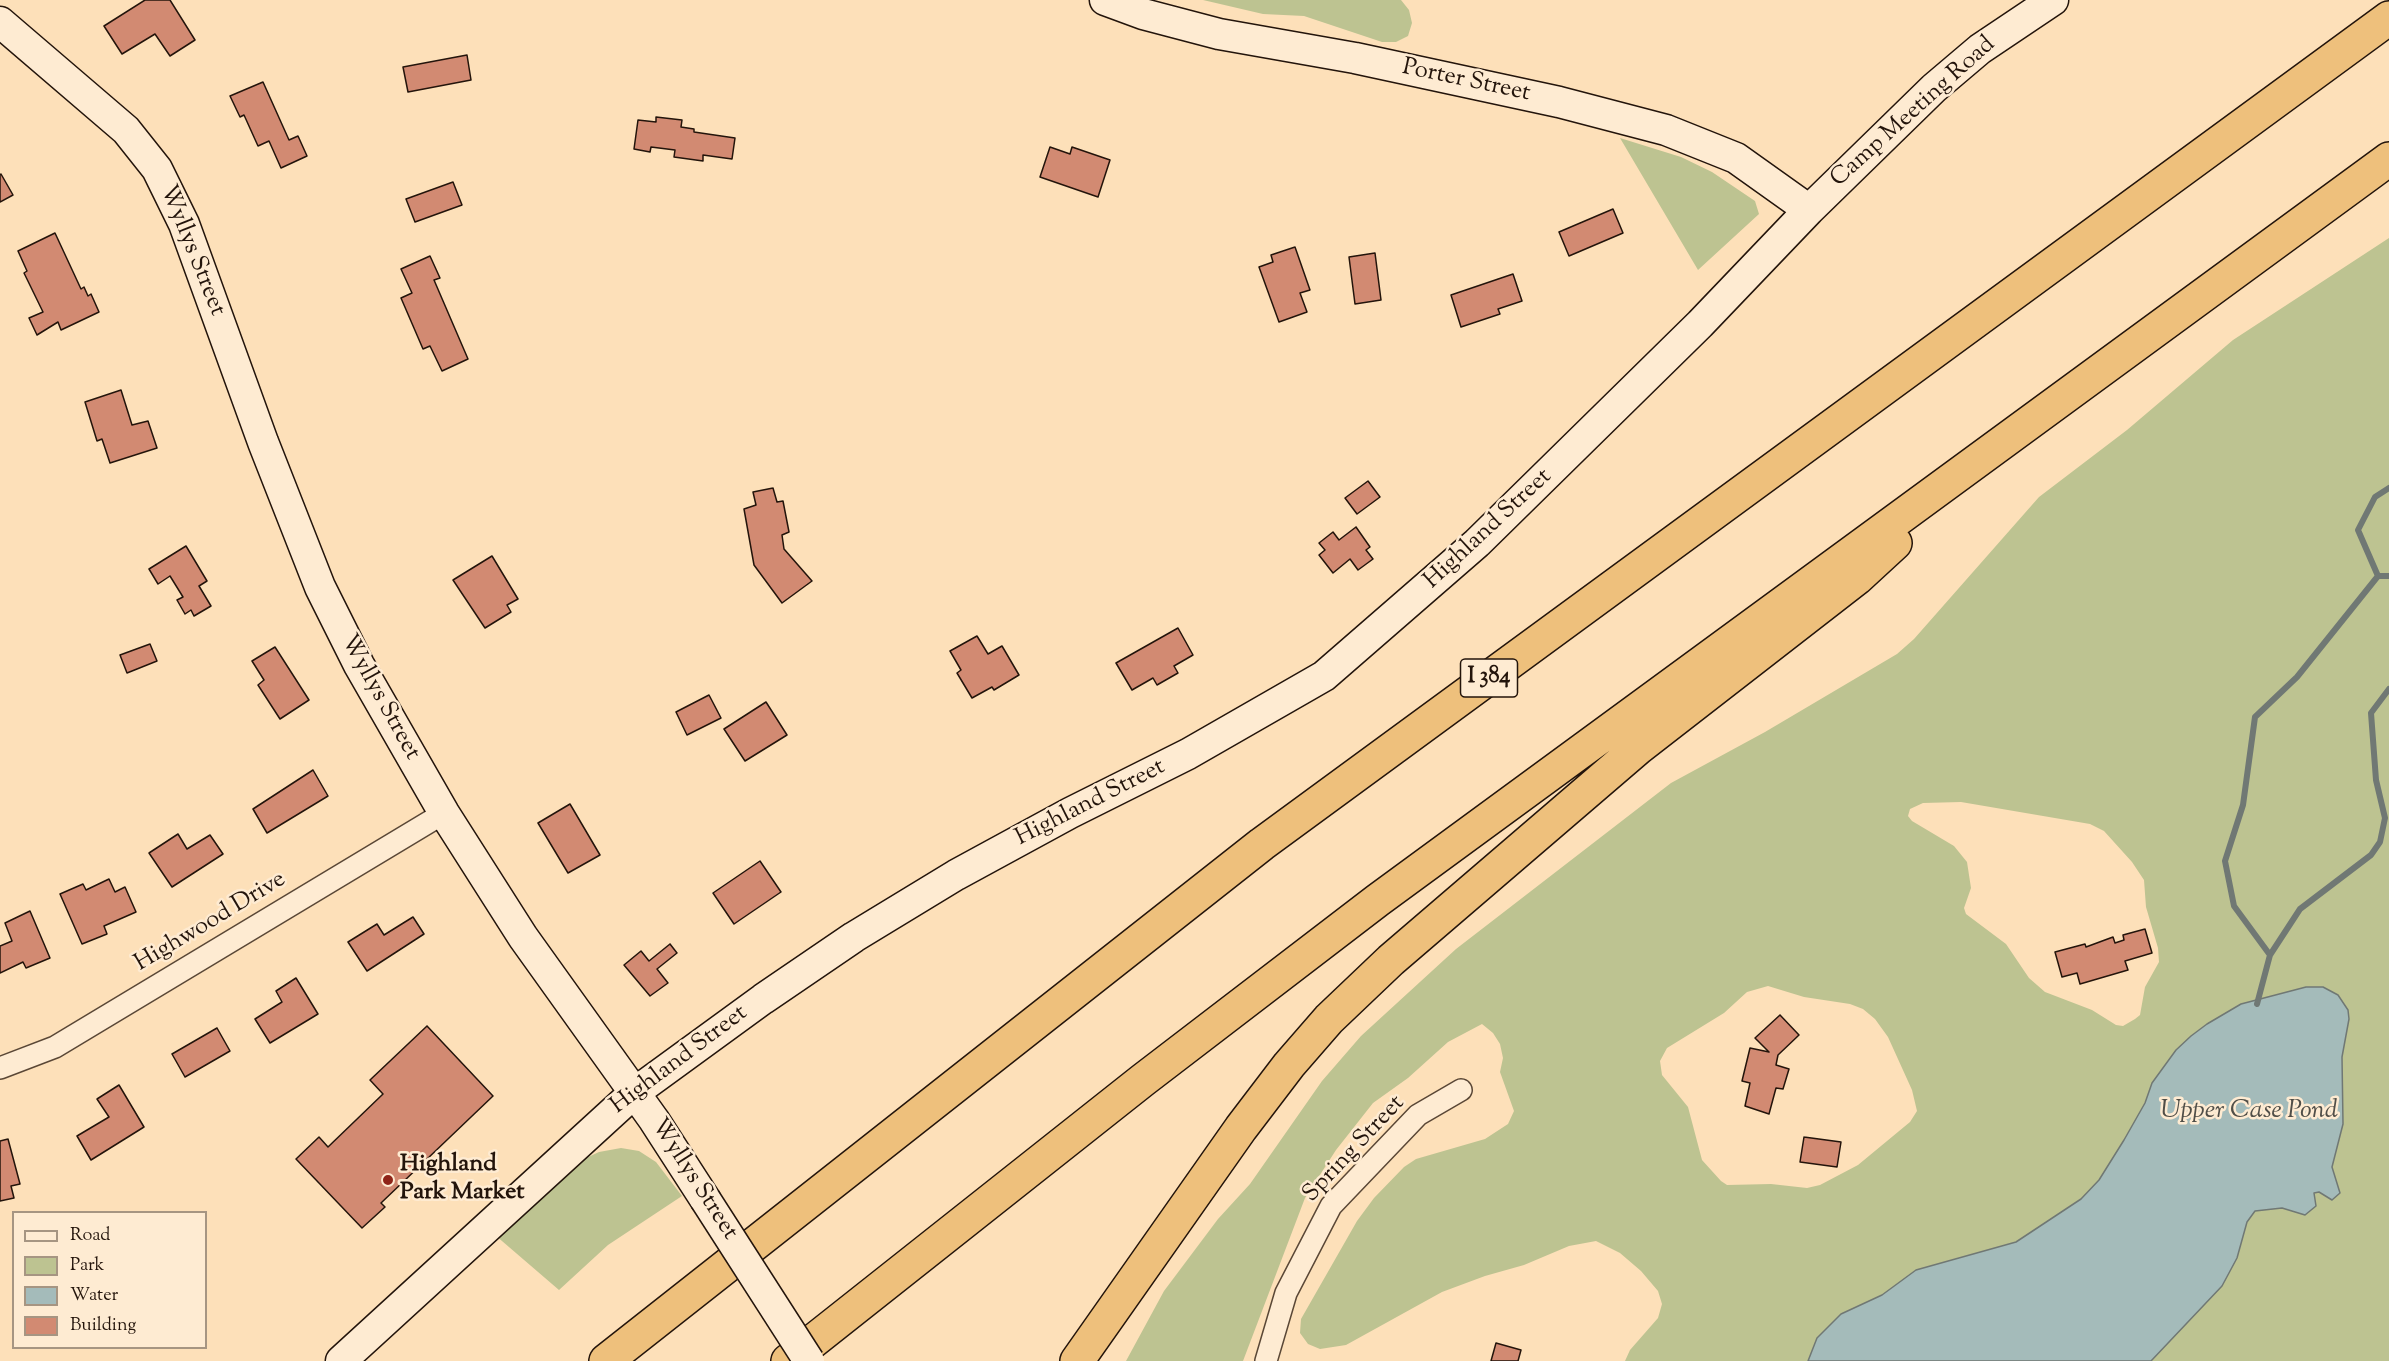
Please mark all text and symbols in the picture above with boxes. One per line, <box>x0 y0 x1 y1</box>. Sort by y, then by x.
street label: Camp Meeting Road <box>1826 31 2002 195</box>
street label: Porter Street <box>1399 54 1533 110</box>
street label: Wyllys Street <box>152 181 230 321</box>
street label: Highland Street <box>1419 464 1559 596</box>
street label: Wyllys Street <box>333 630 425 766</box>
road number: I 384 <box>1460 659 1518 697</box>
street label: Highland Street <box>1011 754 1171 854</box>
street label: Highwood Drive <box>130 867 292 979</box>
street label: Highland Street <box>606 1000 754 1122</box>
street label: Spring Street <box>1298 1090 1412 1210</box>
water label: Upper Case Pond <box>2160 1097 2338 1129</box>
street label: Wyllys Street <box>643 1114 743 1246</box>
place label: Highland Park Market <box>400 1152 525 1208</box>
marker: Highland Park Market <box>381 1173 395 1187</box>
legend <box>12 1211 207 1349</box>
text: Road <box>70 1223 110 1249</box>
text: Park <box>70 1253 104 1279</box>
text: Water <box>70 1283 118 1309</box>
text: Building <box>70 1313 136 1339</box>

